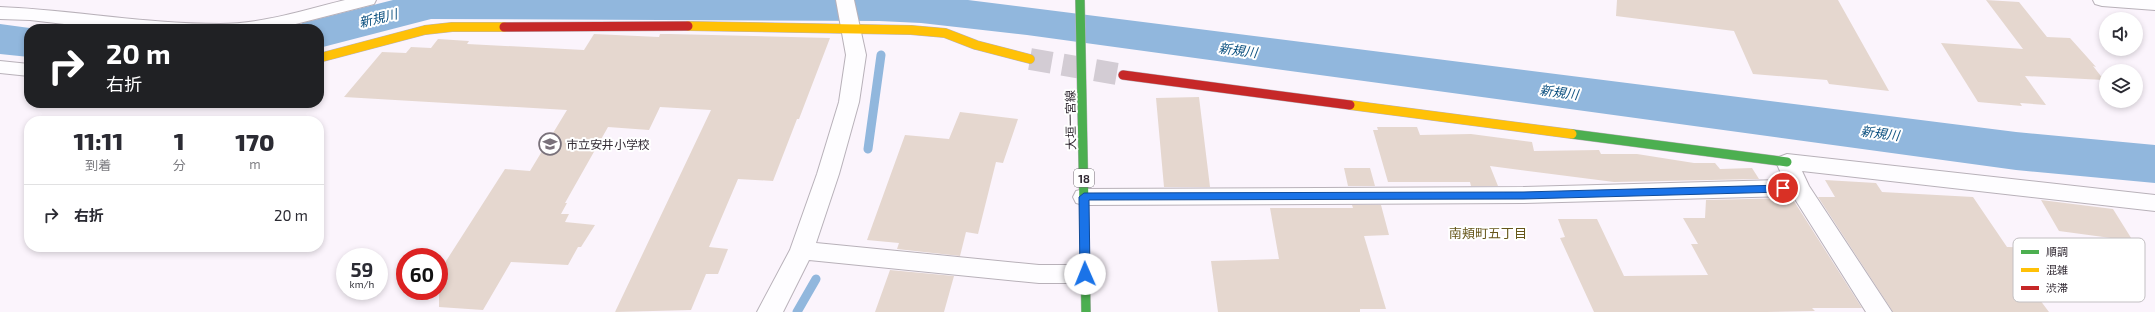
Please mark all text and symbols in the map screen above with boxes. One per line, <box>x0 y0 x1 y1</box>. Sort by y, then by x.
water label: 新規川 <box>357 5 401 30</box>
map controls <box>2099 12 2143 108</box>
button: sound <box>2099 12 2143 56</box>
text: 20 m <box>106 36 171 70</box>
icon: right <box>40 40 92 92</box>
water label: 新規川 <box>1218 40 1260 61</box>
button: layers <box>2099 64 2143 108</box>
text: 右折 <box>106 73 142 95</box>
water label: 新規川 <box>1539 82 1581 103</box>
street label: 大垣一宮線 <box>1062 90 1078 150</box>
water label: 新規川 <box>1860 123 1902 144</box>
text: 11:11 <box>74 126 123 155</box>
text: 1 <box>174 126 185 155</box>
text: 170 <box>235 127 274 156</box>
school or university icon: 市立安井小学校 <box>537 131 563 157</box>
place label: 市立安井小学校 <box>566 137 650 151</box>
text: m <box>249 156 261 172</box>
text: 到着 <box>85 157 111 173</box>
text: 分 <box>173 157 186 173</box>
road number: 18 <box>1074 169 1094 187</box>
pin <box>1766 171 1800 205</box>
icon: arrive <box>1772 177 1794 199</box>
icon: right <box>40 204 62 226</box>
text: 右折 <box>74 206 104 224</box>
text: 20 m <box>274 206 308 224</box>
district label: 南頬町五丁目 <box>1449 225 1527 241</box>
legend <box>2013 238 2145 302</box>
text: 順調 <box>2046 245 2068 258</box>
speed limit sign: 60 <box>396 248 448 300</box>
position arrow <box>1064 253 1106 295</box>
text: 59 <box>351 257 373 281</box>
text: 混雑 <box>2046 263 2068 276</box>
text: km/h <box>350 278 374 290</box>
text: 渋滞 <box>2046 281 2068 294</box>

